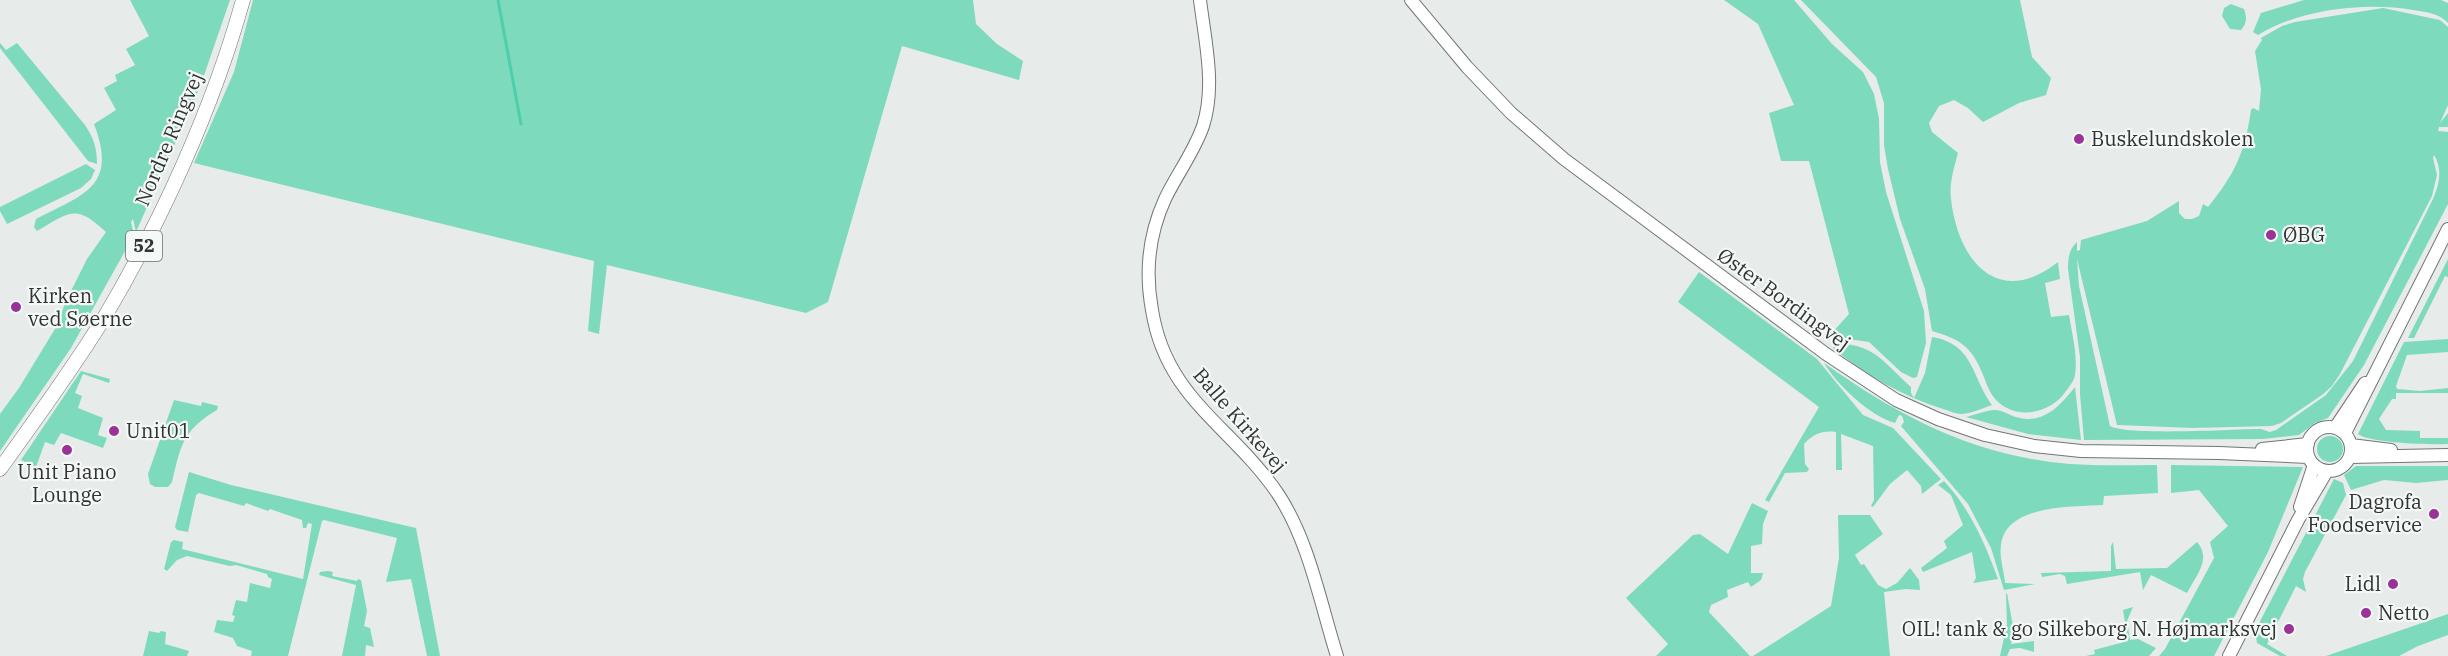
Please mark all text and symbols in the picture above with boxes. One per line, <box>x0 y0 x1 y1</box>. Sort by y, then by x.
street label: Nordre Ringvej <box>128 68 209 210</box>
place label: Buskelundskolen <box>2091 125 2254 152</box>
marker: Buskelundskolen <box>2072 132 2086 146</box>
place label: ØBG <box>2283 221 2325 248</box>
marker: ØBG <box>2264 228 2278 242</box>
road number: 52 <box>126 231 162 261</box>
street label: Øster Bordingvej <box>1712 241 1856 356</box>
place label: Kirken ved Søerne <box>28 282 133 332</box>
marker: Kirken ved Søerne <box>9 300 23 314</box>
street label: Balle Kirkevej <box>1187 362 1293 478</box>
place label: Unit01 <box>126 417 191 444</box>
marker: Unit01 <box>107 424 121 438</box>
marker: Unit Piano Lounge <box>60 443 74 457</box>
place label: Unit Piano Lounge <box>17 458 117 508</box>
place label: Dagrofa Foodservice <box>2307 488 2422 538</box>
marker: Dagrofa Foodservice <box>2427 507 2441 521</box>
place label: Lidl <box>2345 570 2381 597</box>
marker: Lidl <box>2386 577 2400 591</box>
place label: Netto <box>2378 599 2429 626</box>
marker: Netto <box>2359 606 2373 620</box>
place label: OIL! tank & go Silkeborg N. Højmarksvej <box>1902 615 2277 642</box>
marker: OIL! tank & go Silkeborg N. Højmarksvej <box>2282 622 2296 636</box>

